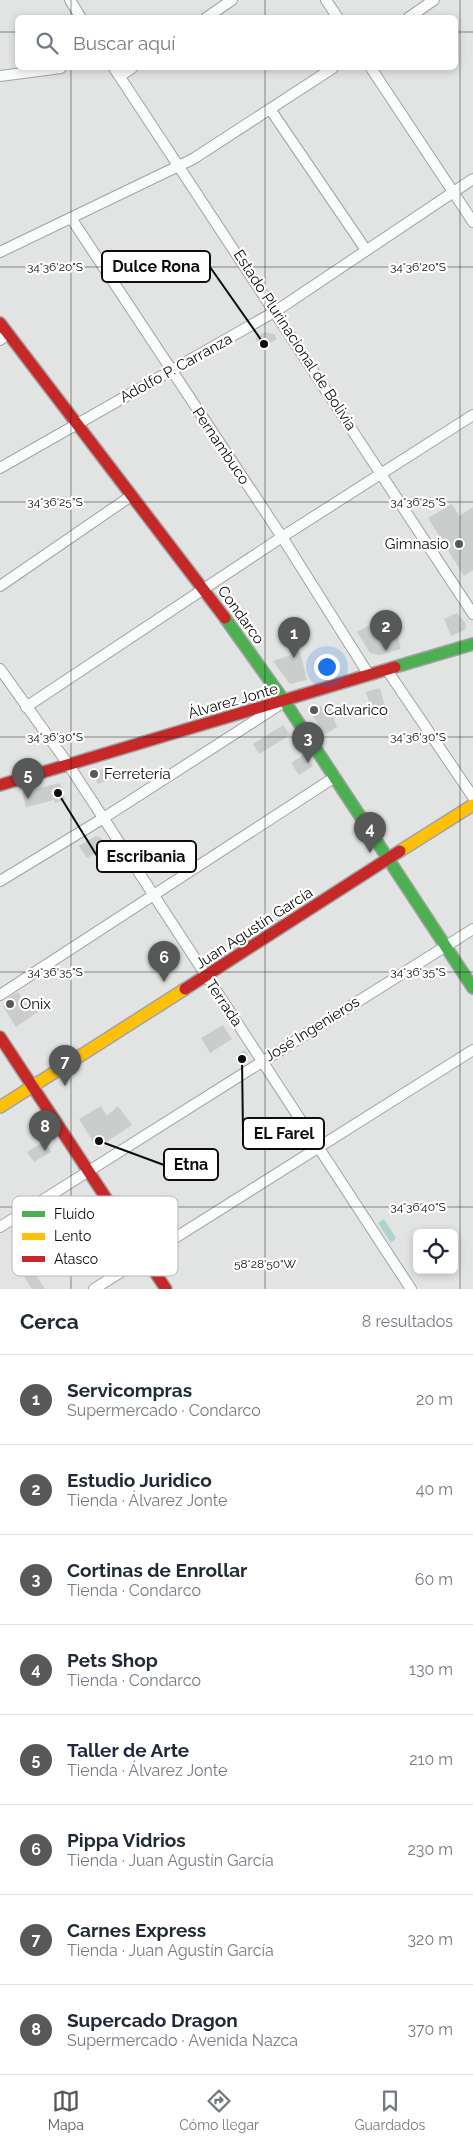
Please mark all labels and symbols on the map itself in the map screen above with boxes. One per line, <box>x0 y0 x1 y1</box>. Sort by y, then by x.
street label: Estado Plurinacional de Bolivia <box>230 246 360 434</box>
callout: Dulce Rona <box>102 251 210 282</box>
text: Dulce Rona <box>112 257 200 276</box>
text: 34°36'20"S <box>27 260 83 274</box>
text: 34°36'20"S <box>390 260 446 274</box>
street label: Adolfo P. Carranza <box>117 330 235 406</box>
street label: Pernambuco <box>189 404 253 488</box>
text: 34°36'25"S <box>27 495 83 509</box>
text: 34°36'25"S <box>390 495 446 509</box>
place label: Gimnasio <box>385 535 449 553</box>
marker: Gimnasio <box>453 538 465 550</box>
street label: Condarco <box>214 582 268 648</box>
pin: 2 <box>370 610 402 651</box>
pin: 1 <box>278 617 310 658</box>
your location <box>314 654 340 680</box>
street label: Álvarez Jonte <box>186 680 280 722</box>
place label: Calvarico <box>324 701 388 719</box>
marker: Calvarico <box>308 704 320 716</box>
pin: 3 <box>292 722 324 763</box>
text: 34°36'30"S <box>27 730 83 744</box>
text: 34°36'30"S <box>390 730 446 744</box>
pin: 5 <box>12 758 44 799</box>
place label: Ferretería <box>104 765 171 783</box>
marker: Ferretería <box>88 768 100 780</box>
pin: 4 <box>354 812 386 853</box>
callout: Escribania <box>97 841 196 872</box>
text: Escribania <box>106 847 186 866</box>
street label: Juan Agustín García <box>192 883 316 973</box>
pin: 6 <box>148 941 180 982</box>
text: 34°36'35"S <box>27 965 83 979</box>
text: 34°36'35"S <box>390 965 446 979</box>
street label: Terrada <box>202 976 246 1030</box>
street label: José Ingenieros <box>261 993 363 1065</box>
place label: Onix <box>20 995 51 1013</box>
marker: Onix <box>4 998 16 1010</box>
pin: 7 <box>49 1045 81 1086</box>
pin: 8 <box>29 1110 61 1151</box>
callout: EL Farel <box>243 1118 324 1149</box>
text: EL Farel <box>254 1124 315 1143</box>
callout: Etna <box>164 1149 218 1180</box>
text: Etna <box>174 1155 208 1174</box>
legend <box>12 1196 178 1276</box>
text: 34°36'40"S <box>390 1200 446 1214</box>
text: Fluido <box>54 1206 94 1222</box>
text: Lento <box>54 1228 91 1244</box>
text: Atasco <box>54 1251 98 1267</box>
text: 58°28'50"W <box>234 1257 297 1271</box>

